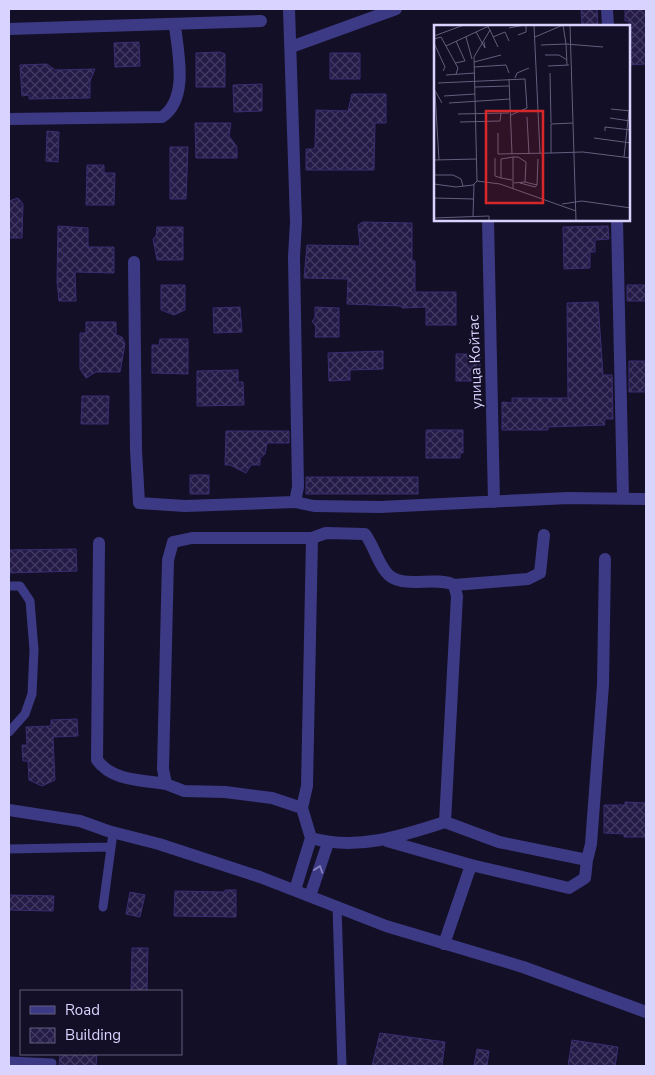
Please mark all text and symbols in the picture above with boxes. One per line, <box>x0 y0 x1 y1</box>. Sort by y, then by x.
inset map <box>434 25 630 221</box>
street label: улица Койтас <box>463 315 487 409</box>
one-way arrow <box>313 865 323 874</box>
legend <box>20 990 182 1055</box>
text: Road <box>65 1000 100 1020</box>
text: Building <box>65 1025 121 1045</box>

